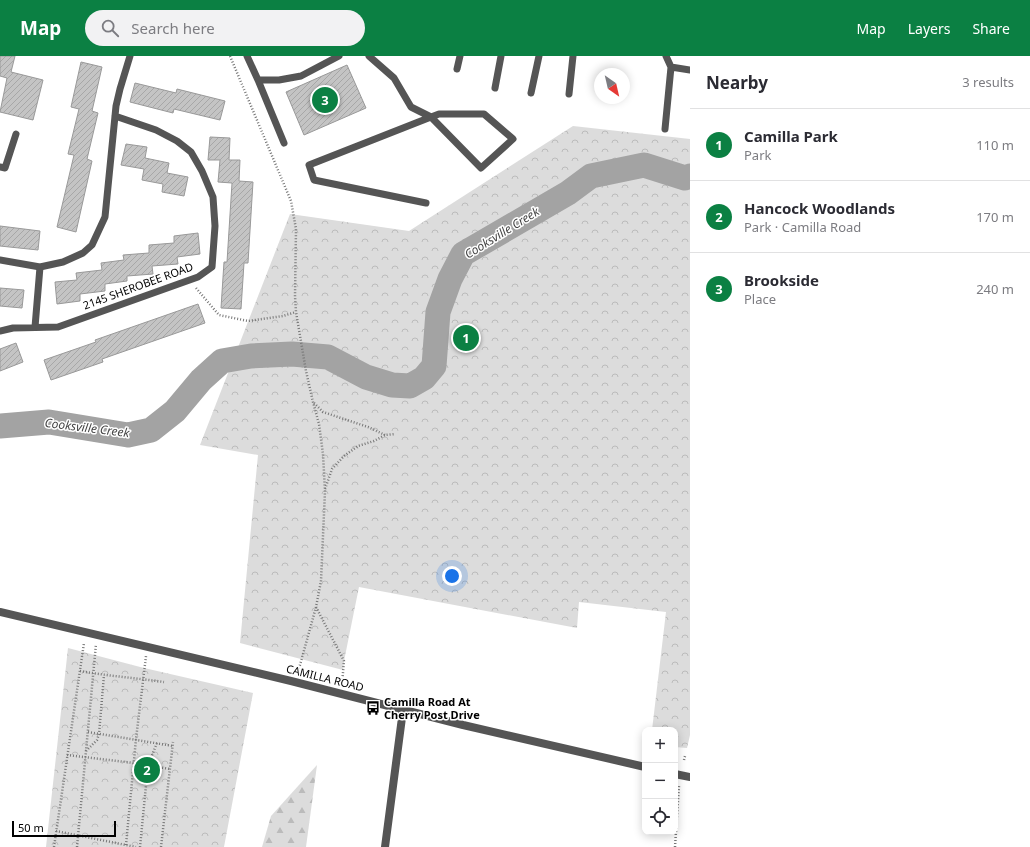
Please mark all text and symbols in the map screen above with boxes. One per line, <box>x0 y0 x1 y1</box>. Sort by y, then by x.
search box <box>85 10 365 46</box>
text: Map <box>20 15 61 41</box>
icon: search <box>99 17 121 39</box>
text: Search here <box>131 18 215 38</box>
text: Map <box>857 19 886 38</box>
text: Layers <box>908 19 950 38</box>
text: Share <box>972 19 1010 38</box>
north arrow <box>594 68 630 104</box>
text: Nearby <box>706 71 768 94</box>
text: 3 results <box>962 73 1014 91</box>
pin: 3 <box>312 85 338 115</box>
text: Camilla Park <box>744 126 838 146</box>
text: 1 <box>715 136 723 154</box>
text: 110 m <box>976 136 1014 154</box>
text: Park <box>744 146 771 164</box>
text: Hancock Woodlands <box>744 198 895 218</box>
water label: Cooksville Creek <box>461 202 543 262</box>
text: 2 <box>715 208 723 226</box>
text: 170 m <box>976 208 1014 226</box>
text: Park · Camilla Road <box>744 218 861 236</box>
street label: 2145 SHEROBEE ROAD <box>81 259 195 312</box>
text: Brookside <box>744 270 819 290</box>
text: 3 <box>715 280 723 298</box>
text: 240 m <box>976 280 1014 298</box>
text: Place <box>744 290 776 308</box>
pin: 1 <box>453 323 479 353</box>
water label: Cooksville Creek <box>44 414 131 441</box>
your location <box>442 566 462 586</box>
street label: CAMILLA ROAD <box>285 661 365 694</box>
place label: Camilla Road At Cherry Post Drive <box>384 694 480 722</box>
bus stop icon: Camilla Road At Cherry Post Drive <box>365 700 381 716</box>
map controls <box>642 727 678 835</box>
button: + <box>642 727 678 763</box>
pin: 2 <box>134 755 160 785</box>
button: − <box>642 763 678 799</box>
button: locate <box>642 799 678 835</box>
scale bar <box>12 819 116 838</box>
text: 50 m <box>18 820 44 835</box>

